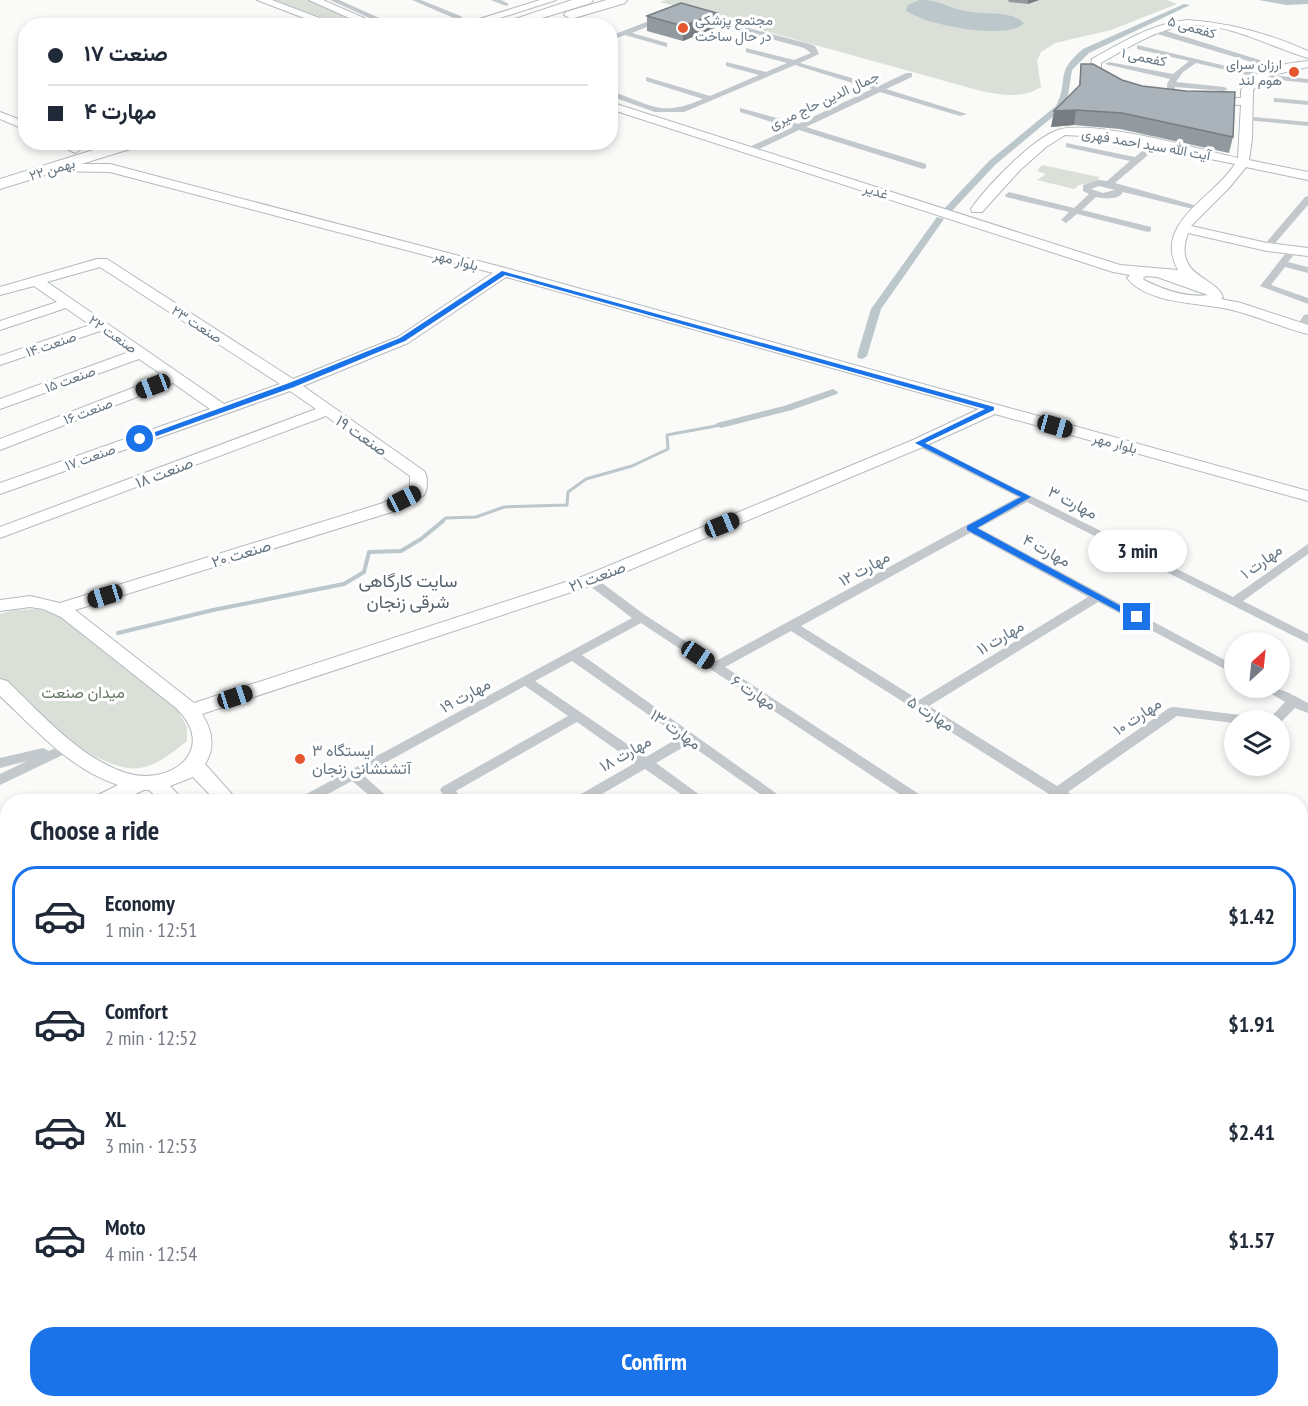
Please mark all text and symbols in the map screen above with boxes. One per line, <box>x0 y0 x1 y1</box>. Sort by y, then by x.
place label: مجتمع پزشکی در حال ساخت <box>695 11 773 46</box>
street label: کفعمی ۵ <box>1166 11 1218 43</box>
marker: مجتمع پزشکی در حال ساخت <box>676 21 690 35</box>
text: صنعت ۱۷ <box>84 39 168 67</box>
street label: کفعمی ۱ <box>1120 43 1168 71</box>
place label: ارزان سرای هوم لند <box>1226 55 1282 89</box>
marker: ارزان سرای هوم لند <box>1287 65 1301 79</box>
street label: جمال الدین حاج میری <box>766 67 883 135</box>
text: مهارت ۴ <box>84 97 156 125</box>
street label: آیت الله سید احمد فهری <box>1080 124 1214 164</box>
street label: ۲۲ بهمن <box>27 154 77 184</box>
street label: غدیر <box>860 178 891 203</box>
street label: بلوار مهر <box>431 245 480 275</box>
street label: صنعت ۲۳ <box>168 301 226 347</box>
street label: صنعت ۲۲ <box>85 311 141 357</box>
street label: صنعت ۱۴ <box>23 327 79 361</box>
street label: صنعت ۱۵ <box>42 361 98 396</box>
car <box>133 371 173 401</box>
street label: صنعت ۱۶ <box>61 393 115 429</box>
street label: صنعت ۱۹ <box>332 410 392 460</box>
car <box>1035 412 1075 440</box>
route start <box>126 425 153 452</box>
street label: بلوار مهر <box>1090 428 1139 458</box>
street label: صنعت ۱۷ <box>62 439 118 474</box>
street label: صنعت ۱۸ <box>132 452 196 492</box>
street label: مهارت ۳ <box>1044 481 1101 524</box>
car <box>384 483 424 515</box>
car <box>702 510 742 540</box>
street label: مهارت ۴ <box>1019 529 1074 572</box>
callout: 3 min <box>1088 530 1186 572</box>
street label: صنعت ۲۰ <box>209 534 273 572</box>
text: 3 min <box>1117 538 1158 564</box>
street label: مهارت ۱ <box>1236 539 1286 584</box>
street label: مهارت ۱۲ <box>835 546 894 591</box>
street label: صنعت ۲۱ <box>566 556 628 596</box>
district label: سایت کارگاهی شرقی زنجان <box>358 569 458 613</box>
car <box>85 582 125 610</box>
route end <box>1123 603 1150 630</box>
street label: مهارت ۱۱ <box>973 615 1028 660</box>
north arrow <box>1224 632 1290 698</box>
map controls <box>1224 632 1290 776</box>
car <box>678 638 718 672</box>
street label: مهارت ۶ <box>727 670 780 715</box>
street label: مهارت ۱۹ <box>436 673 494 718</box>
park label: میدان صنعت <box>41 682 125 702</box>
car <box>215 683 255 711</box>
street label: مهارت ۵ <box>903 691 958 736</box>
street label: مهارت ۱۰ <box>1109 693 1165 740</box>
street label: مهارت ۱۳ <box>646 704 705 754</box>
button: layers <box>1224 710 1290 776</box>
street label: مهارت ۱۸ <box>596 730 655 777</box>
place label: ایستگاه ۳ آتشنشانی زنجان <box>312 740 412 779</box>
marker: ایستگاه ۳ آتشنشانی زنجان <box>293 752 307 766</box>
text: Choose a ride <box>30 813 159 847</box>
icon: car <box>33 889 87 943</box>
text: Economy <box>105 889 175 917</box>
text: $1.42 <box>1228 902 1275 930</box>
text: 1 min · 12:51 <box>105 917 197 943</box>
icon: car <box>33 997 87 1051</box>
text: Comfort <box>105 997 168 1025</box>
text: $1.91 <box>1228 1010 1275 1038</box>
text: 2 min · 12:52 <box>105 1025 197 1051</box>
icon: car <box>33 1105 87 1159</box>
text: XL <box>105 1105 126 1133</box>
text: $2.41 <box>1228 1118 1275 1146</box>
text: 3 min · 12:53 <box>105 1133 197 1159</box>
icon: car <box>33 1213 87 1267</box>
text: Moto <box>105 1213 146 1241</box>
text: $1.57 <box>1228 1226 1275 1254</box>
text: 4 min · 12:54 <box>105 1241 197 1267</box>
button: Confirm <box>30 1327 1278 1396</box>

